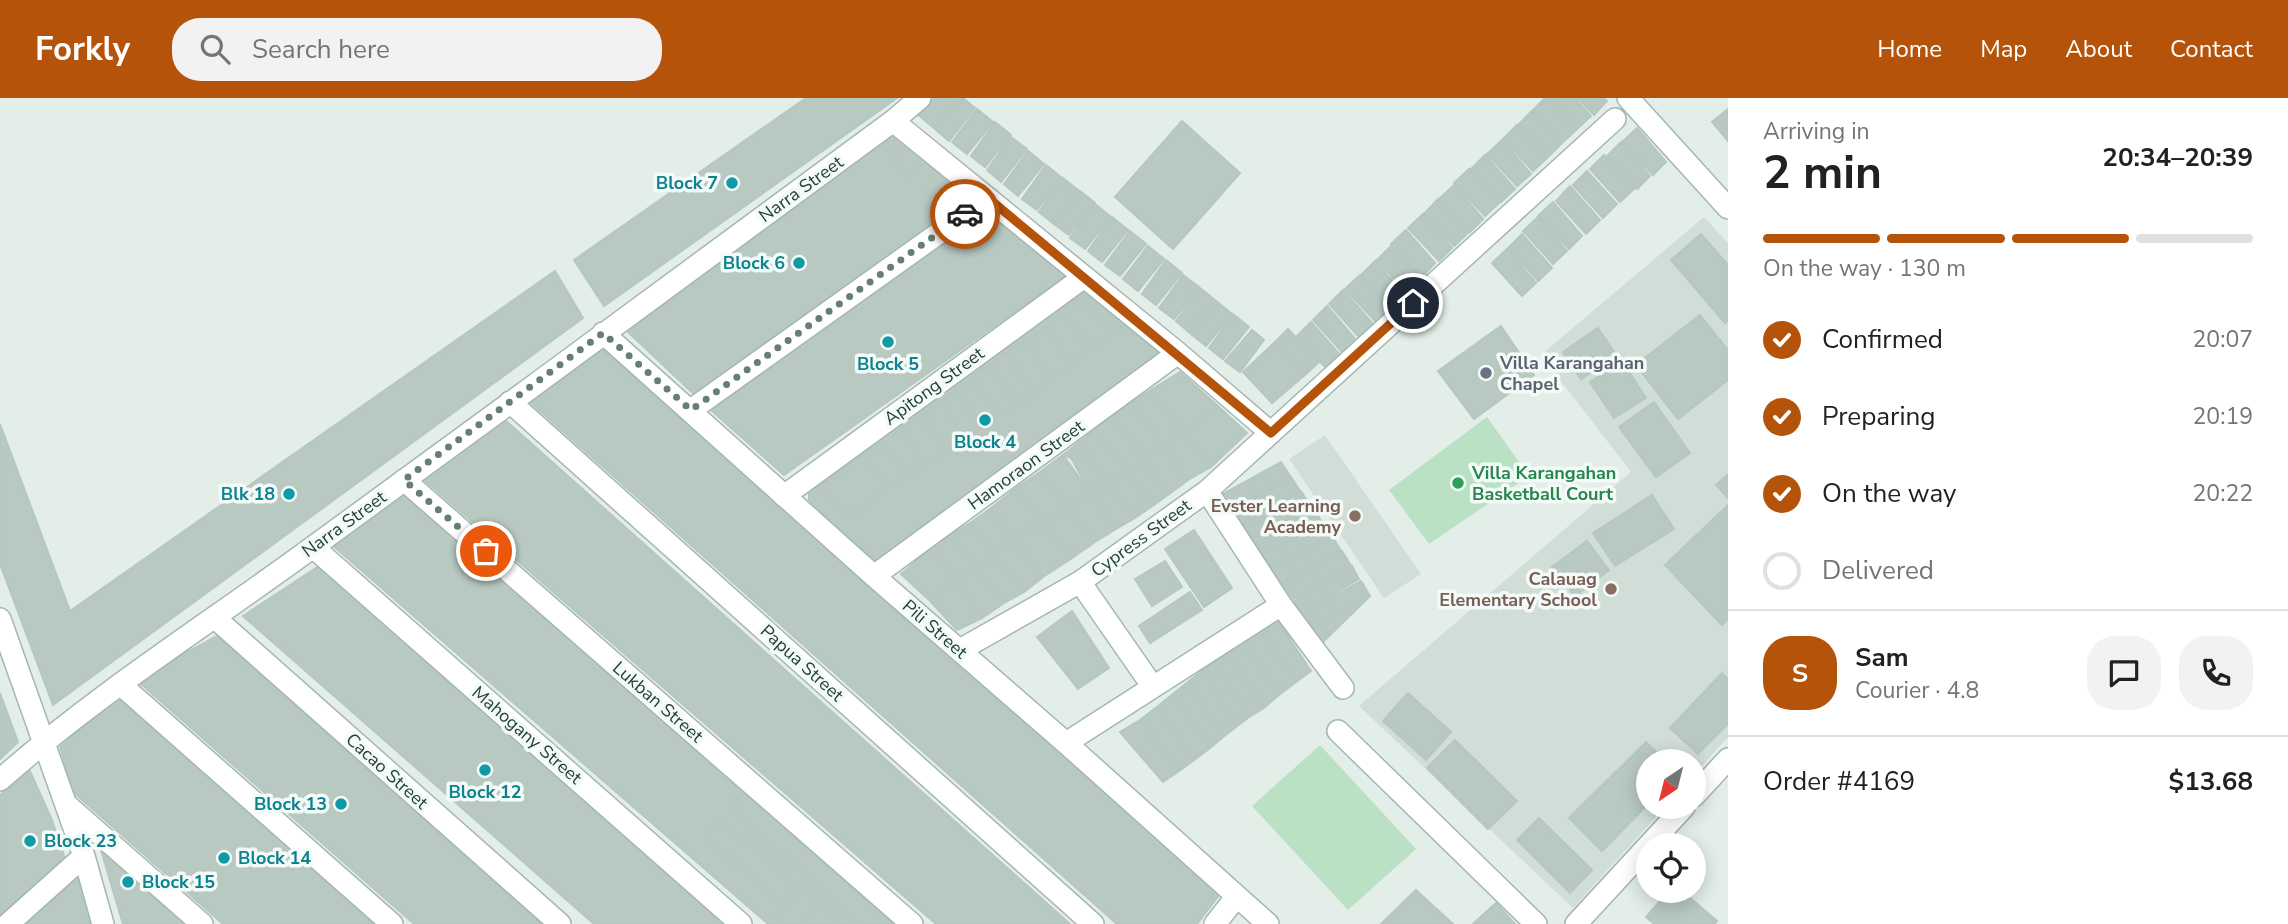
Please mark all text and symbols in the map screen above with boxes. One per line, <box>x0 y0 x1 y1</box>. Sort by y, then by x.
search box <box>172 18 662 81</box>
text: Forkly <box>35 27 130 72</box>
icon: search <box>196 30 234 68</box>
text: Search here <box>252 32 390 67</box>
text: Home <box>1877 33 1942 65</box>
text: Map <box>1980 33 2027 65</box>
text: About <box>2065 33 2132 65</box>
text: Contact <box>2170 33 2253 65</box>
text: Arriving in <box>1763 116 1870 147</box>
text: 20:34–20:39 <box>2102 140 2253 175</box>
text: 2 min <box>1763 141 1882 204</box>
street label: Narra Street <box>754 150 849 228</box>
place label: Block 7 <box>656 171 718 195</box>
marker: Block 7 <box>724 175 740 191</box>
courier <box>930 179 1000 249</box>
icon: car <box>946 195 984 233</box>
place label: Block 6 <box>723 251 785 275</box>
text: On the way · 130 m <box>1763 253 1966 284</box>
marker: Block 6 <box>791 255 807 271</box>
pin <box>1383 273 1443 333</box>
icon: home <box>1394 284 1432 322</box>
icon: check <box>1763 321 1801 359</box>
text: Confirmed <box>1822 322 1943 357</box>
text: 20:07 <box>2193 324 2253 355</box>
marker: Block 5 <box>880 334 896 350</box>
street label: Apitong Street <box>879 341 990 431</box>
place label: Villa Karangahan Chapel <box>1499 351 1644 396</box>
place label: Block 5 <box>857 352 919 376</box>
marker: Villa Karangahan Chapel <box>1478 365 1494 381</box>
icon: check <box>1763 398 1801 436</box>
text: Preparing <box>1822 399 1935 434</box>
text: 20:19 <box>2193 401 2253 432</box>
marker: Block 4 <box>977 412 993 428</box>
street label: Hamoraon Street <box>963 414 1090 515</box>
place label: Block 4 <box>954 430 1016 454</box>
place label: Villa Karangahan Basketball Court <box>1471 461 1616 506</box>
marker: Villa Karangahan Basketball Court <box>1450 475 1466 491</box>
icon: check <box>1763 475 1801 513</box>
text: On the way <box>1822 476 1956 511</box>
text: 20:22 <box>2193 478 2253 509</box>
place label: Blk 18 <box>221 482 275 506</box>
street label: Narra Street <box>297 485 392 563</box>
marker: Blk 18 <box>281 486 297 502</box>
street label: Cypress Street <box>1086 493 1197 583</box>
place label: Evster Learning Academy <box>1211 494 1342 539</box>
marker: Evster Learning Academy <box>1347 508 1363 524</box>
pin <box>456 521 516 581</box>
icon: bag <box>467 532 505 570</box>
text: Delivered <box>1822 553 1934 588</box>
place label: Calauag Elementary School <box>1439 567 1597 612</box>
marker: Calauag Elementary School <box>1603 581 1619 597</box>
street label: Pili Street <box>897 594 973 664</box>
street label: Papua Street <box>755 619 849 707</box>
button: chat <box>2087 636 2161 710</box>
button: phone <box>2179 636 2253 710</box>
text: Sam <box>1855 640 1908 675</box>
street label: Lukban Street <box>608 656 709 748</box>
text: S <box>1792 656 1808 691</box>
text: Courier · 4.8 <box>1855 675 1979 706</box>
street label: Mahogany Street <box>467 681 588 790</box>
street label: Cacao Street <box>341 728 434 815</box>
north arrow <box>1636 749 1706 819</box>
map controls <box>1636 749 1706 903</box>
marker: Block 12 <box>477 762 493 778</box>
text: Order #4169 <box>1763 764 1915 799</box>
text: $13.68 <box>2169 764 2253 799</box>
place label: Block 12 <box>448 780 522 804</box>
place label: Block 13 <box>254 792 327 816</box>
marker: Block 13 <box>333 796 349 812</box>
place label: Block 23 <box>44 829 117 853</box>
marker: Block 23 <box>22 833 38 849</box>
button: locate <box>1636 833 1706 903</box>
place label: Block 14 <box>238 846 311 870</box>
marker: Block 14 <box>216 850 232 866</box>
place label: Block 15 <box>142 870 215 894</box>
marker: Block 15 <box>120 874 136 890</box>

